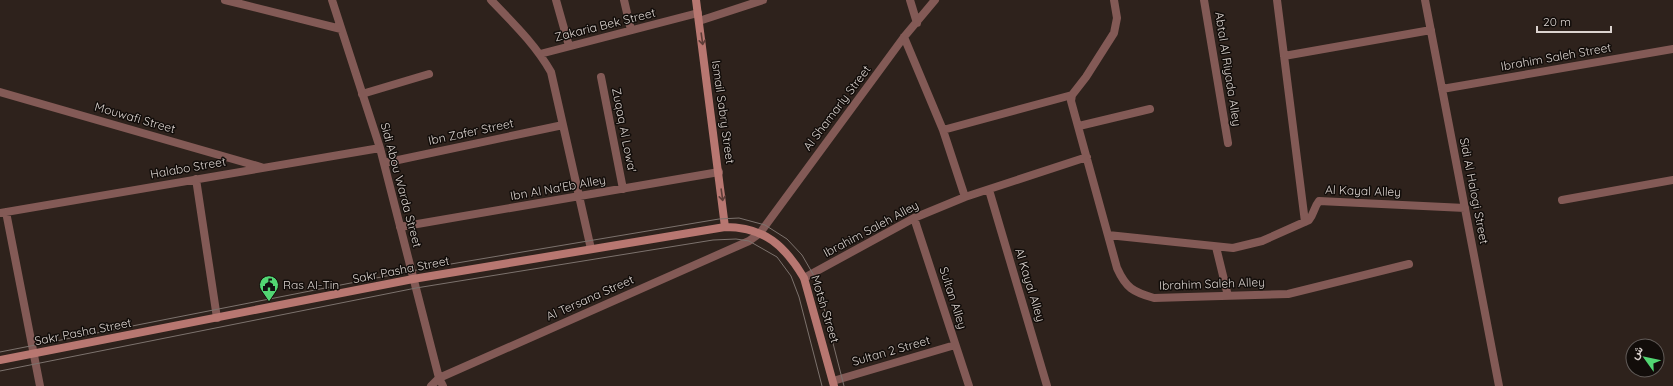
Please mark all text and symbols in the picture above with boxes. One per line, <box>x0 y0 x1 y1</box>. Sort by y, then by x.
street label: Zakaria Bek Street <box>553 5 657 44</box>
scale bar <box>1537 8 1611 34</box>
street label: Abtal Al Riyada Alley <box>1212 11 1245 127</box>
text: 20 m <box>1543 14 1571 29</box>
one-way arrow <box>698 32 706 45</box>
street label: Ibrahim Saleh Street <box>1499 39 1612 74</box>
street label: Ismail Sabry Street <box>709 59 738 165</box>
street label: Al Shamarly Street <box>800 62 874 153</box>
street label: Zuqaq Al Lowa' <box>609 86 640 173</box>
street label: Mouwafi Street <box>93 99 177 136</box>
street label: Ibn Zafer Street <box>427 115 515 148</box>
street label: Sidi Abou Warda Street <box>378 121 425 249</box>
street label: Sidi Al Halogi Street <box>1457 136 1492 245</box>
street label: Halabo Street <box>149 153 227 182</box>
street label: Ibn Al Na'Eb Alley <box>509 172 607 203</box>
street label: Al Kayal Alley <box>1325 182 1401 199</box>
one-way arrow <box>718 188 726 201</box>
street label: Ibrahim Saleh Alley <box>821 197 921 260</box>
street label: Al Kayal Alley <box>1012 246 1049 323</box>
street label: Sakr Pasha Street <box>351 253 451 286</box>
street label: Sultan Alley <box>936 265 971 331</box>
street label: Al Tersana Street <box>544 272 636 324</box>
street label: Motsh Street <box>808 273 843 345</box>
public building icon: Ras Al-Tin <box>258 274 280 302</box>
street label: Ibrahim Saleh Alley <box>1159 274 1265 293</box>
place label: Ras Al-Tin <box>283 277 339 292</box>
street label: Sakr Pasha Street <box>33 315 133 348</box>
street label: Sultan 2 Street <box>850 332 932 369</box>
north arrow <box>1625 338 1665 378</box>
text: ش <box>1627 343 1646 362</box>

